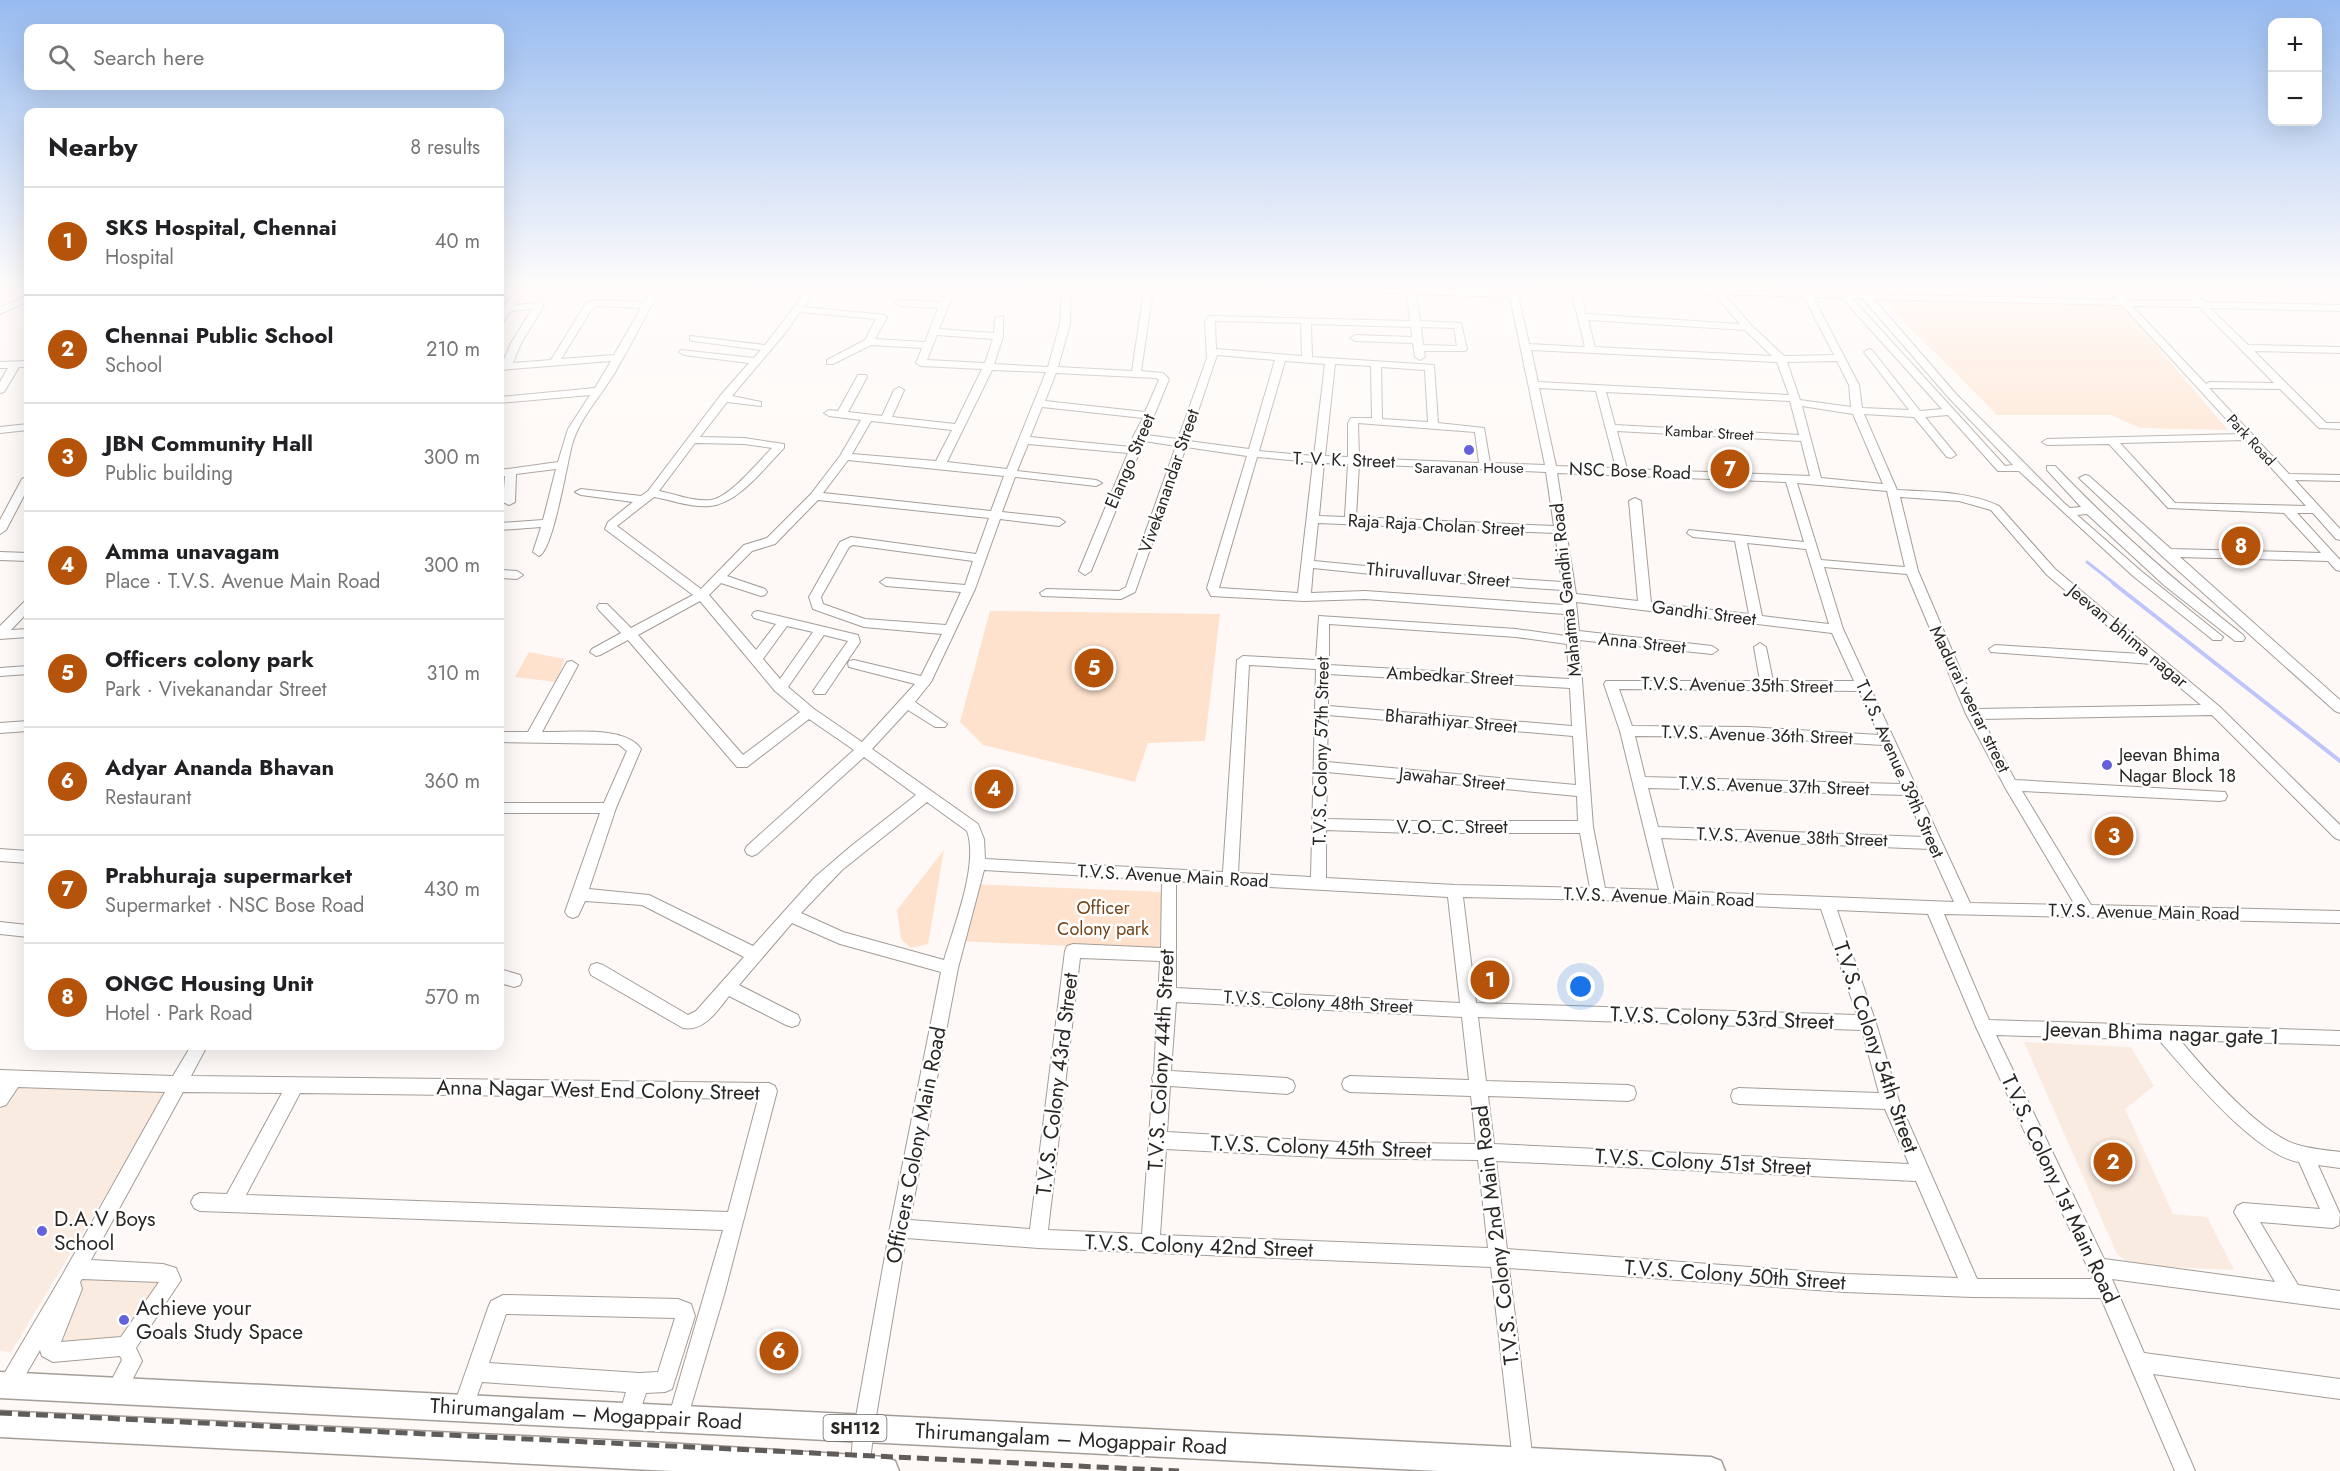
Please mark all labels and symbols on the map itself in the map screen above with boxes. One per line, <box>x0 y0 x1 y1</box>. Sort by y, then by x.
street label: Vivekanandar Street <box>1132 405 1206 557</box>
street label: Elango Street <box>1098 409 1162 512</box>
street label: Park Road <box>2221 409 2281 471</box>
street label: Kambar Street <box>1664 420 1754 446</box>
marker: Saravanan House <box>1462 443 1476 457</box>
street label: T. V. K. Street <box>1292 445 1396 475</box>
pin: 7 <box>1710 446 1750 492</box>
street label: NSC Bose Road <box>1568 456 1692 486</box>
place label: Saravanan House <box>1414 457 1524 479</box>
street label: Mahatma Gandhi Road <box>1544 502 1588 678</box>
street label: Raja Raja Cholan Street <box>1347 507 1526 543</box>
pin: 8 <box>2222 524 2260 568</box>
street label: Thiruvalluvar Street <box>1365 556 1511 594</box>
street label: Jeevan bhima nagar <box>2061 577 2194 695</box>
street label: Gandhi Street <box>1650 594 1758 632</box>
street label: Madurai veerar street <box>1923 621 2017 778</box>
street label: Anna Street <box>1597 625 1688 661</box>
pin: 5 <box>1074 646 1114 690</box>
street label: T.V.S. Colony 57th Street <box>1306 656 1336 846</box>
street label: Ambedkar Street <box>1386 660 1515 692</box>
street label: T.V.S. Avenue 35th Street <box>1641 670 1834 700</box>
street label: T.V.S. Avenue 39th Street <box>1849 676 1951 863</box>
street label: Bharathiyar Street <box>1384 702 1519 740</box>
street label: T.V.S. Avenue 36th Street <box>1661 719 1854 751</box>
place label: Jeevan Bhima Nagar Block 18 <box>2117 742 2236 789</box>
marker: Jeevan Bhima Nagar Block 18 <box>2100 758 2114 772</box>
street label: Jawahar Street <box>1396 760 1507 798</box>
pin: 4 <box>974 766 1014 812</box>
street label: T.V.S. Avenue 37th Street <box>1678 770 1870 802</box>
street label: V. O. C. Street <box>1396 814 1508 840</box>
pin: 3 <box>2094 814 2134 858</box>
street label: T.V.S. Avenue 38th Street <box>1696 821 1889 853</box>
street label: T.V.S. Avenue Main Road <box>1077 858 1269 894</box>
street label: T.V.S. Avenue Main Road <box>1563 881 1755 913</box>
park label: Officer Colony park <box>1057 895 1149 942</box>
street label: T.V.S. Avenue Main Road <box>2048 897 2240 927</box>
street label: T.V.S. Colony 54th Street <box>1826 937 1926 1157</box>
street label: T.V.S. Colony 44th Street <box>1140 949 1182 1171</box>
pin: 1 <box>1470 958 1510 1002</box>
street label: T.V.S. Colony 43rd Street <box>1028 971 1086 1197</box>
your location <box>1566 972 1595 1001</box>
street label: T.V.S. Colony 48th Street <box>1223 984 1414 1020</box>
street label: T.V.S. Colony 53rd Street <box>1610 999 1834 1037</box>
street label: Jeevan Bhima nagar gate 1 <box>2041 1014 2280 1052</box>
street label: Officers Colony Main Road <box>878 1024 954 1266</box>
street label: T.V.S. Colony 1st Main Road <box>1994 1070 2126 1308</box>
street label: Anna Nagar West End Colony Street <box>436 1072 760 1108</box>
street label: T.V.S. Colony 2nd Main Road <box>1465 1104 1527 1366</box>
street label: T.V.S. Colony 45th Street <box>1210 1128 1432 1166</box>
pin: 2 <box>2094 1140 2132 1184</box>
street label: T.V.S. Colony 51st Street <box>1594 1141 1812 1183</box>
place label: D.A.V Boys School <box>54 1204 155 1258</box>
marker: D.A.V Boys School <box>35 1224 49 1238</box>
street label: T.V.S. Colony 42nd Street <box>1084 1227 1314 1265</box>
street label: T.V.S. Colony 50th Street <box>1623 1252 1847 1298</box>
place label: Achieve your Goals Study Space <box>136 1293 303 1347</box>
marker: Achieve your Goals Study Space <box>117 1313 131 1327</box>
pin: 6 <box>760 1328 798 1374</box>
street label: Thirumangalam – Mogappair Road <box>429 1391 743 1437</box>
road number: SH112 <box>824 1415 886 1441</box>
street label: Thirumangalam – Mogappair Road <box>914 1416 1228 1462</box>

